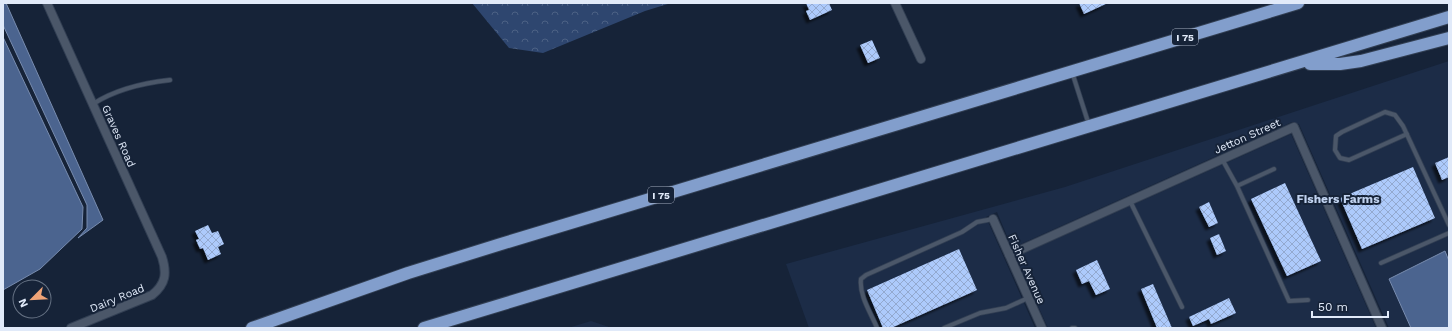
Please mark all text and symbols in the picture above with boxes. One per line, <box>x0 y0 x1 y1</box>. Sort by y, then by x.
road number: I 75 <box>1172 29 1198 45</box>
street label: Graves Road <box>99 103 138 169</box>
street label: Jetton Street <box>1212 116 1283 157</box>
road number: I 75 <box>648 187 674 203</box>
district label: Fishers Farms <box>1296 192 1380 206</box>
street label: Fisher Avenue <box>1005 232 1048 306</box>
north arrow <box>12 279 52 319</box>
street label: Dairy Road <box>88 282 146 315</box>
scale bar <box>1312 293 1388 319</box>
text: N <box>16 296 31 309</box>
text: 50 m <box>1318 300 1348 314</box>

